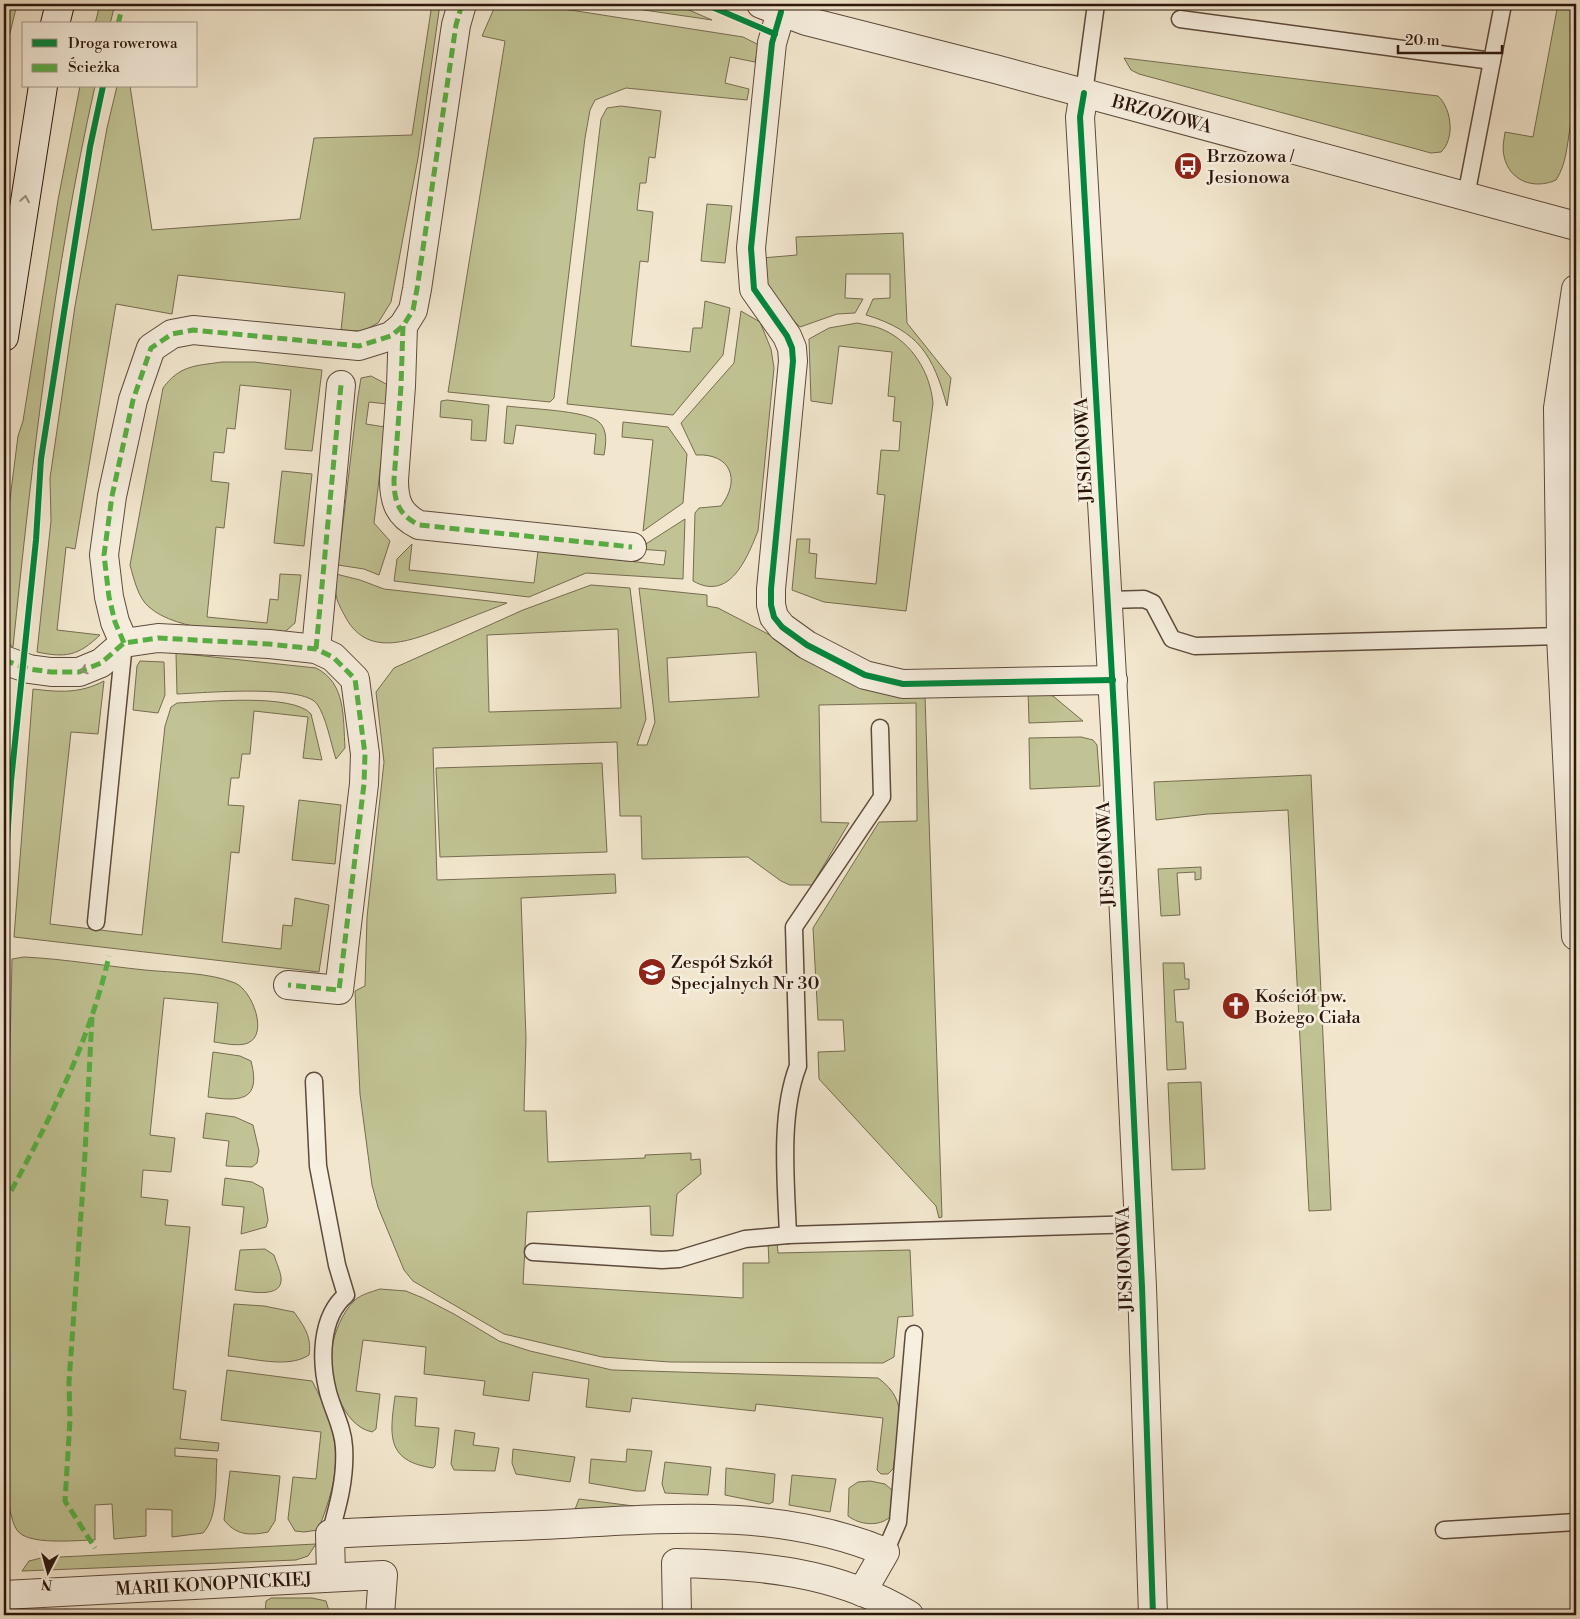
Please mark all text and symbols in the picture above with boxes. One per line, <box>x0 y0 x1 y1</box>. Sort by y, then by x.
legend <box>22 22 198 88</box>
scale bar <box>1398 22 1501 54</box>
text: 20 m <box>1405 31 1440 50</box>
text: Droga rowerowa <box>68 34 178 53</box>
text: Ścieżka <box>68 57 120 77</box>
street label: BRZOZOWA <box>1108 89 1215 139</box>
place label: Brzozowa / Jesionowa <box>1206 145 1295 189</box>
bus stop icon: Brzozowa / Jesionowa <box>1173 151 1203 181</box>
one-way arrow <box>19 194 30 202</box>
street label: JESIONOWA <box>1070 396 1098 504</box>
one-way arrow <box>80 664 89 674</box>
street label: JESIONOWA <box>1092 800 1120 908</box>
place label: Zespół Szkół Specjalnych Nr 30 <box>671 951 819 995</box>
school or university icon: Zespół Szkół Specjalnych Nr 30 <box>637 957 667 987</box>
place label: Kościół pw. Bożego Ciała <box>1254 985 1361 1029</box>
church icon: Kościół pw. Bożego Ciała <box>1221 991 1251 1021</box>
street label: JESIONOWA <box>1112 1205 1138 1313</box>
north arrow <box>22 1546 72 1596</box>
street label: MARII KONOPNICKIEJ <box>115 1567 313 1601</box>
text: N <box>40 1574 53 1593</box>

